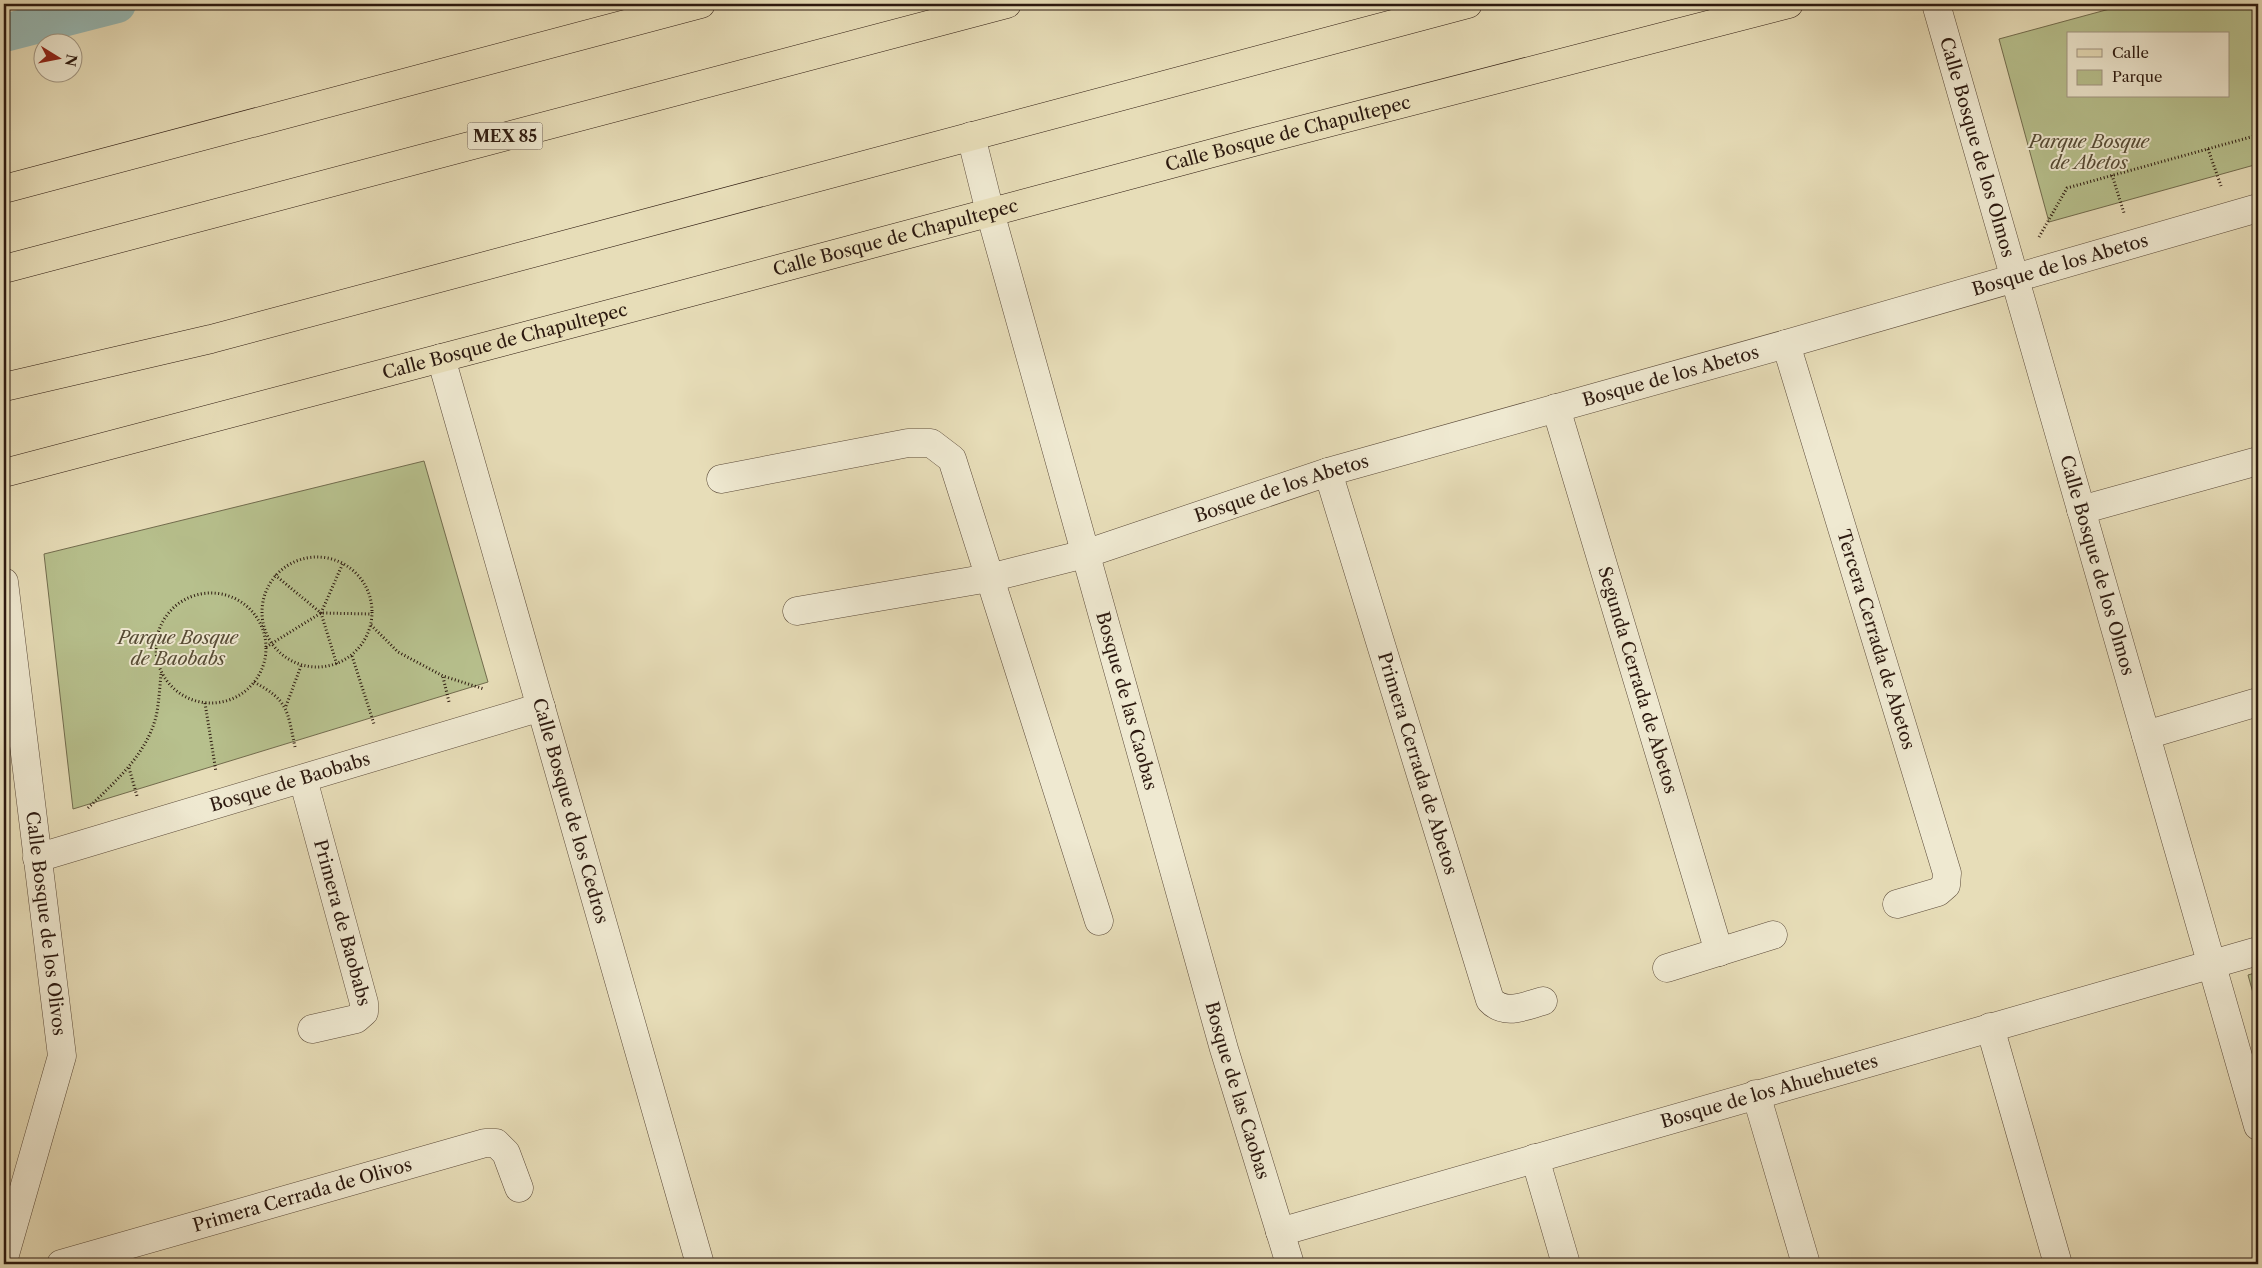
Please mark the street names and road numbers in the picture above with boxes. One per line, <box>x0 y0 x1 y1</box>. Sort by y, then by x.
street label: Calle Bosque de los Olmos <box>1935 35 2019 260</box>
street label: Calle Bosque de Chapultepec <box>1163 91 1413 176</box>
road number: MEX 85 <box>468 122 542 150</box>
street label: Calle Bosque de Chapultepec <box>771 194 1020 281</box>
street label: Bosque de los Abetos <box>1970 229 2151 301</box>
street label: Calle Bosque de Chapultepec <box>380 298 630 384</box>
street label: Bosque de los Abetos <box>1580 341 1761 411</box>
street label: Bosque de los Abetos <box>1192 450 1371 527</box>
street label: Calle Bosque de los Olmos <box>2055 453 2139 678</box>
street label: Tercera Cerrada de Abetos <box>1832 527 1920 752</box>
street label: Segunda Cerrada de Abetos <box>1593 564 1682 796</box>
street label: Bosque de las Caobas <box>1091 609 1162 793</box>
street label: Primera Cerrada de Abetos <box>1373 650 1462 878</box>
street label: Calle Bosque de los Cedros <box>528 696 613 926</box>
street label: Bosque de Baobabs <box>207 748 373 817</box>
street label: Calle Bosque de los Olivos <box>21 810 70 1037</box>
street label: Primera de Baobabs <box>309 837 375 1008</box>
street label: Bosque de las Caobas <box>1200 999 1274 1182</box>
street label: Bosque de los Ahuehuetes <box>1658 1050 1880 1133</box>
street label: Primera Cerrada de Olivos <box>190 1153 414 1237</box>

